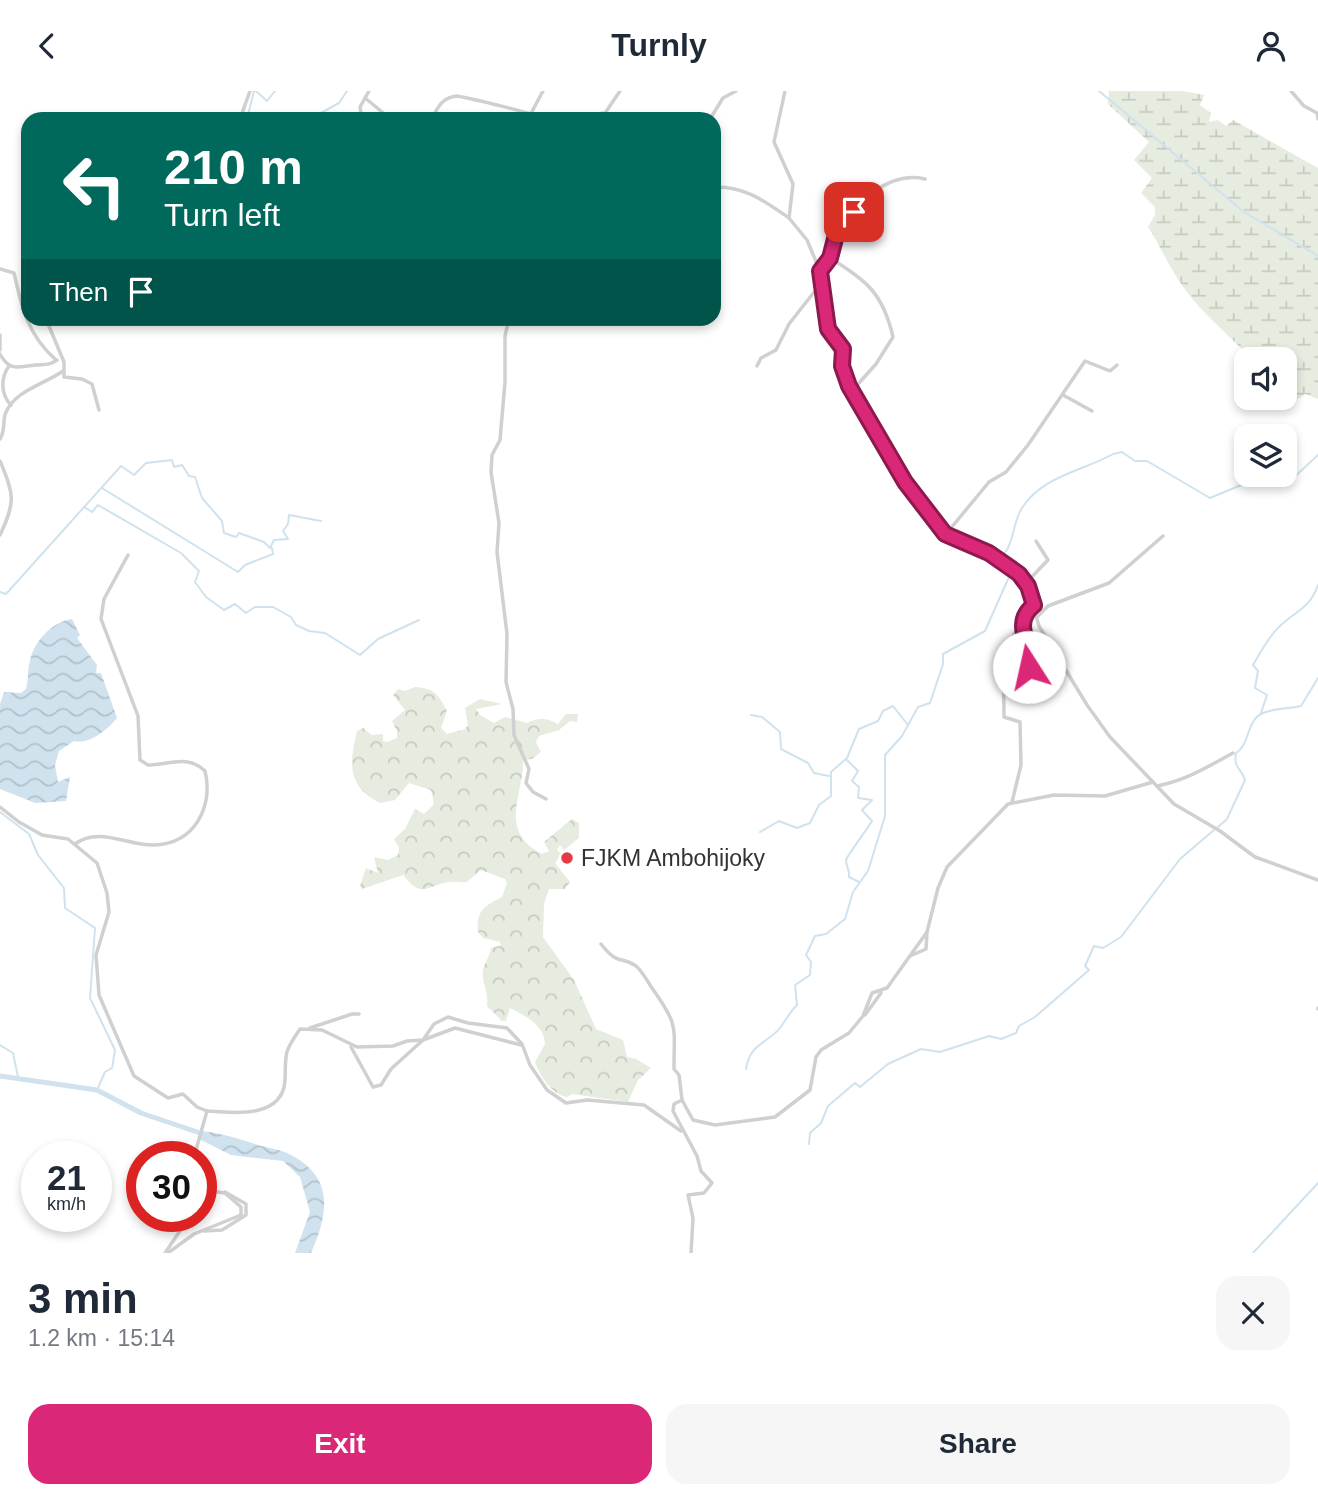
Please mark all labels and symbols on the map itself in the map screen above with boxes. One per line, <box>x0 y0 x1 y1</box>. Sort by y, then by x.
pin <box>824 182 884 242</box>
position arrow <box>992 630 1066 704</box>
place label: FJKM Ambohijoky <box>581 845 766 871</box>
marker: FJKM Ambohijoky <box>559 850 575 866</box>
speed limit sign: 30 <box>126 1141 217 1232</box>

